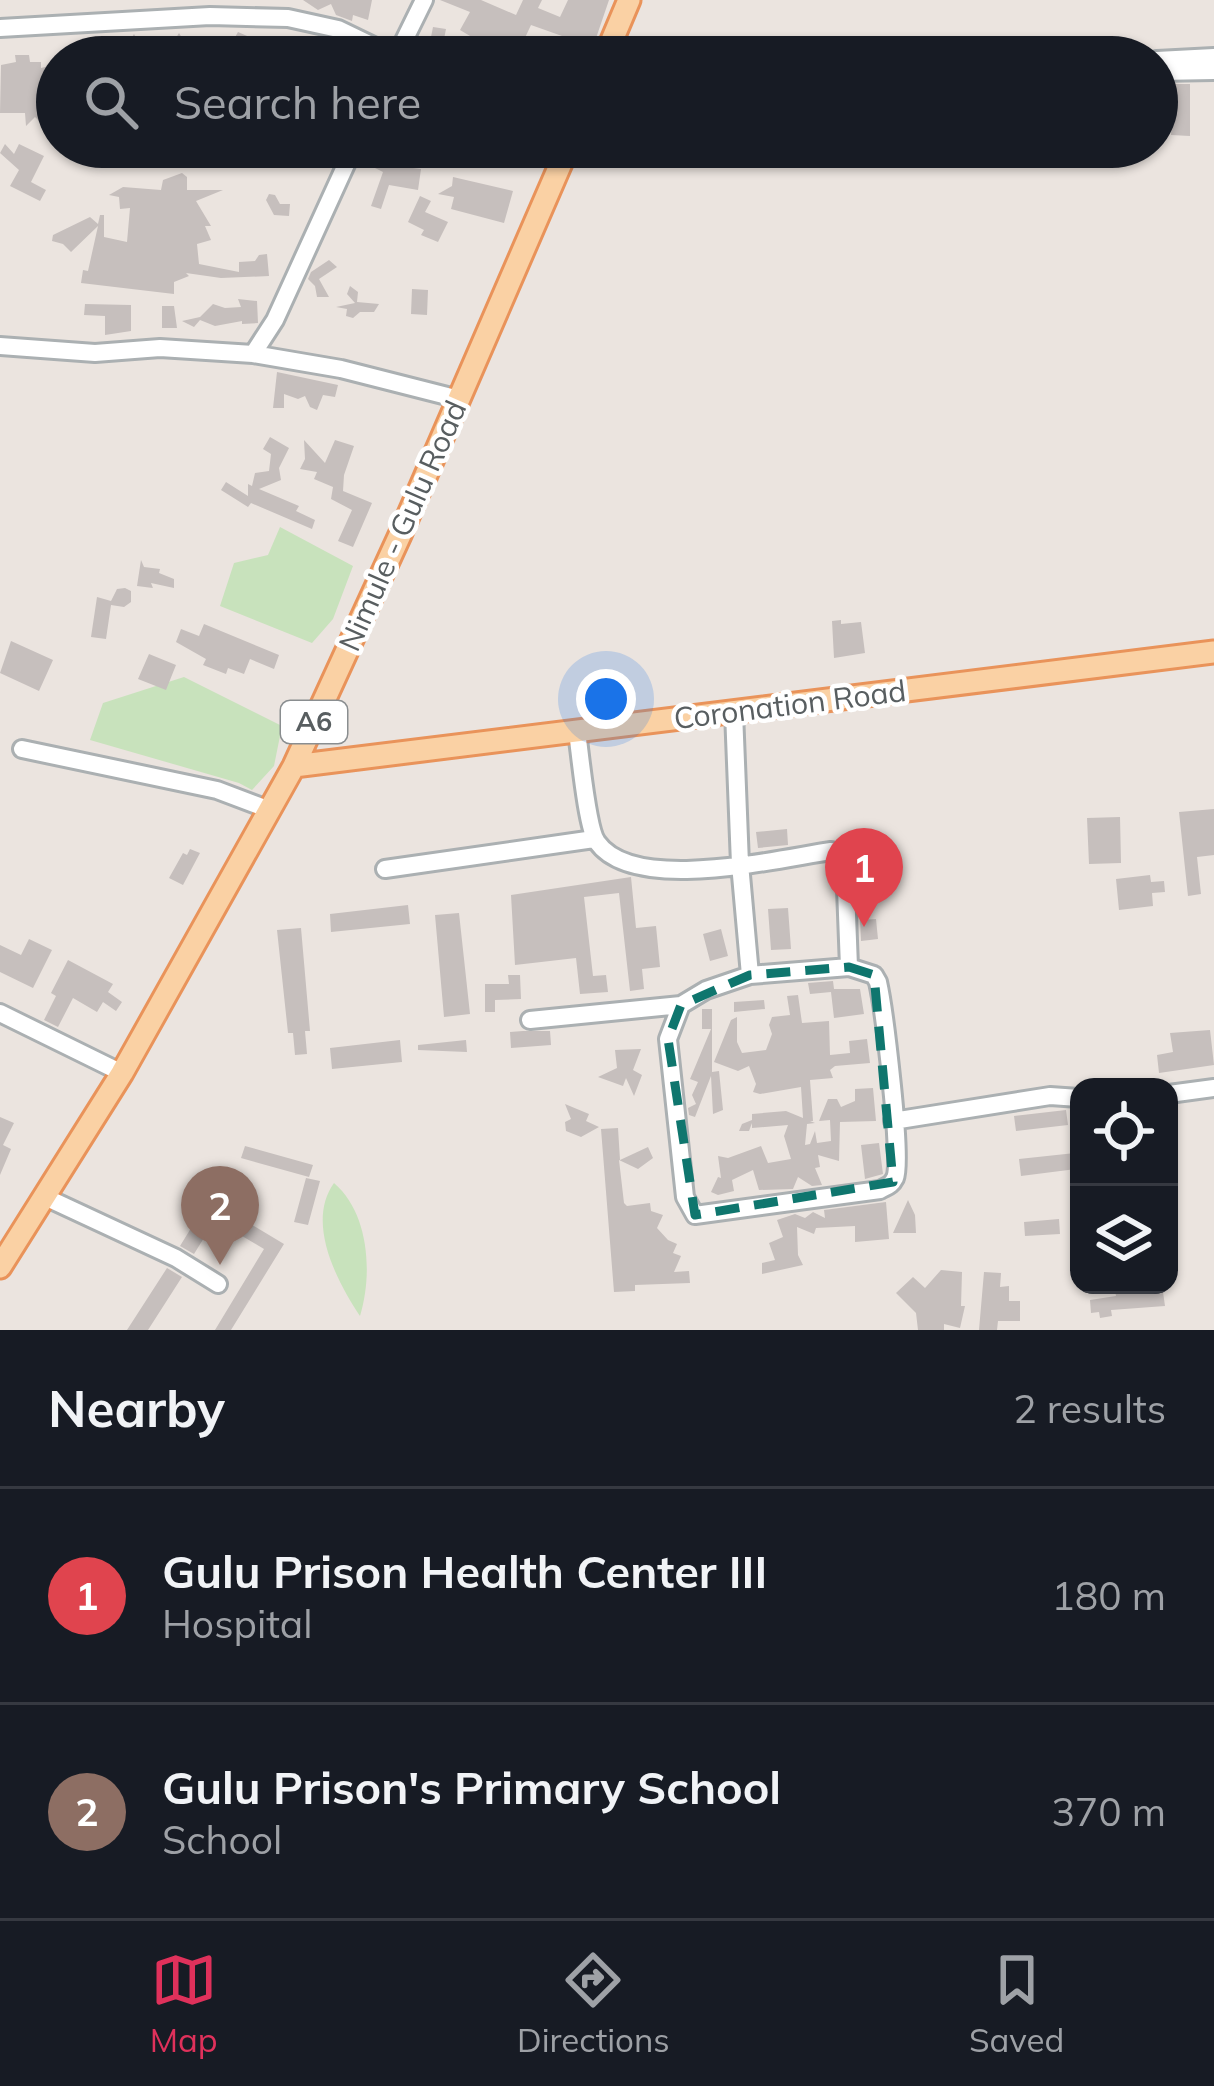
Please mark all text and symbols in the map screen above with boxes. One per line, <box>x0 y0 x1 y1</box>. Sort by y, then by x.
search box <box>36 36 1178 168</box>
icon: search <box>78 69 144 135</box>
text: Search here <box>174 74 421 130</box>
street label: Nimule - Gulu Road <box>330 394 474 657</box>
your location <box>576 669 636 729</box>
street label: Coronation Road <box>672 671 908 737</box>
road number: A6 <box>281 701 347 743</box>
pin: 1 <box>825 828 903 927</box>
map controls <box>1070 1078 1178 1294</box>
button: locate <box>1070 1078 1178 1186</box>
pin: 2 <box>181 1166 259 1265</box>
button: layers <box>1070 1186 1178 1294</box>
text: Nearby <box>48 1376 225 1440</box>
text: 2 results <box>1013 1384 1166 1433</box>
text: Gulu Prison Health Center III <box>162 1543 767 1599</box>
text: 1 <box>75 1571 99 1620</box>
text: 180 m <box>1051 1571 1166 1620</box>
text: Hospital <box>162 1599 313 1648</box>
text: Gulu Prison's Primary School <box>162 1759 781 1815</box>
text: 2 <box>75 1787 99 1836</box>
text: 370 m <box>1051 1787 1166 1836</box>
text: School <box>162 1815 282 1864</box>
tab: Map <box>150 1947 218 2060</box>
tab: Directions <box>517 1947 670 2060</box>
tab: Saved <box>969 1947 1064 2060</box>

